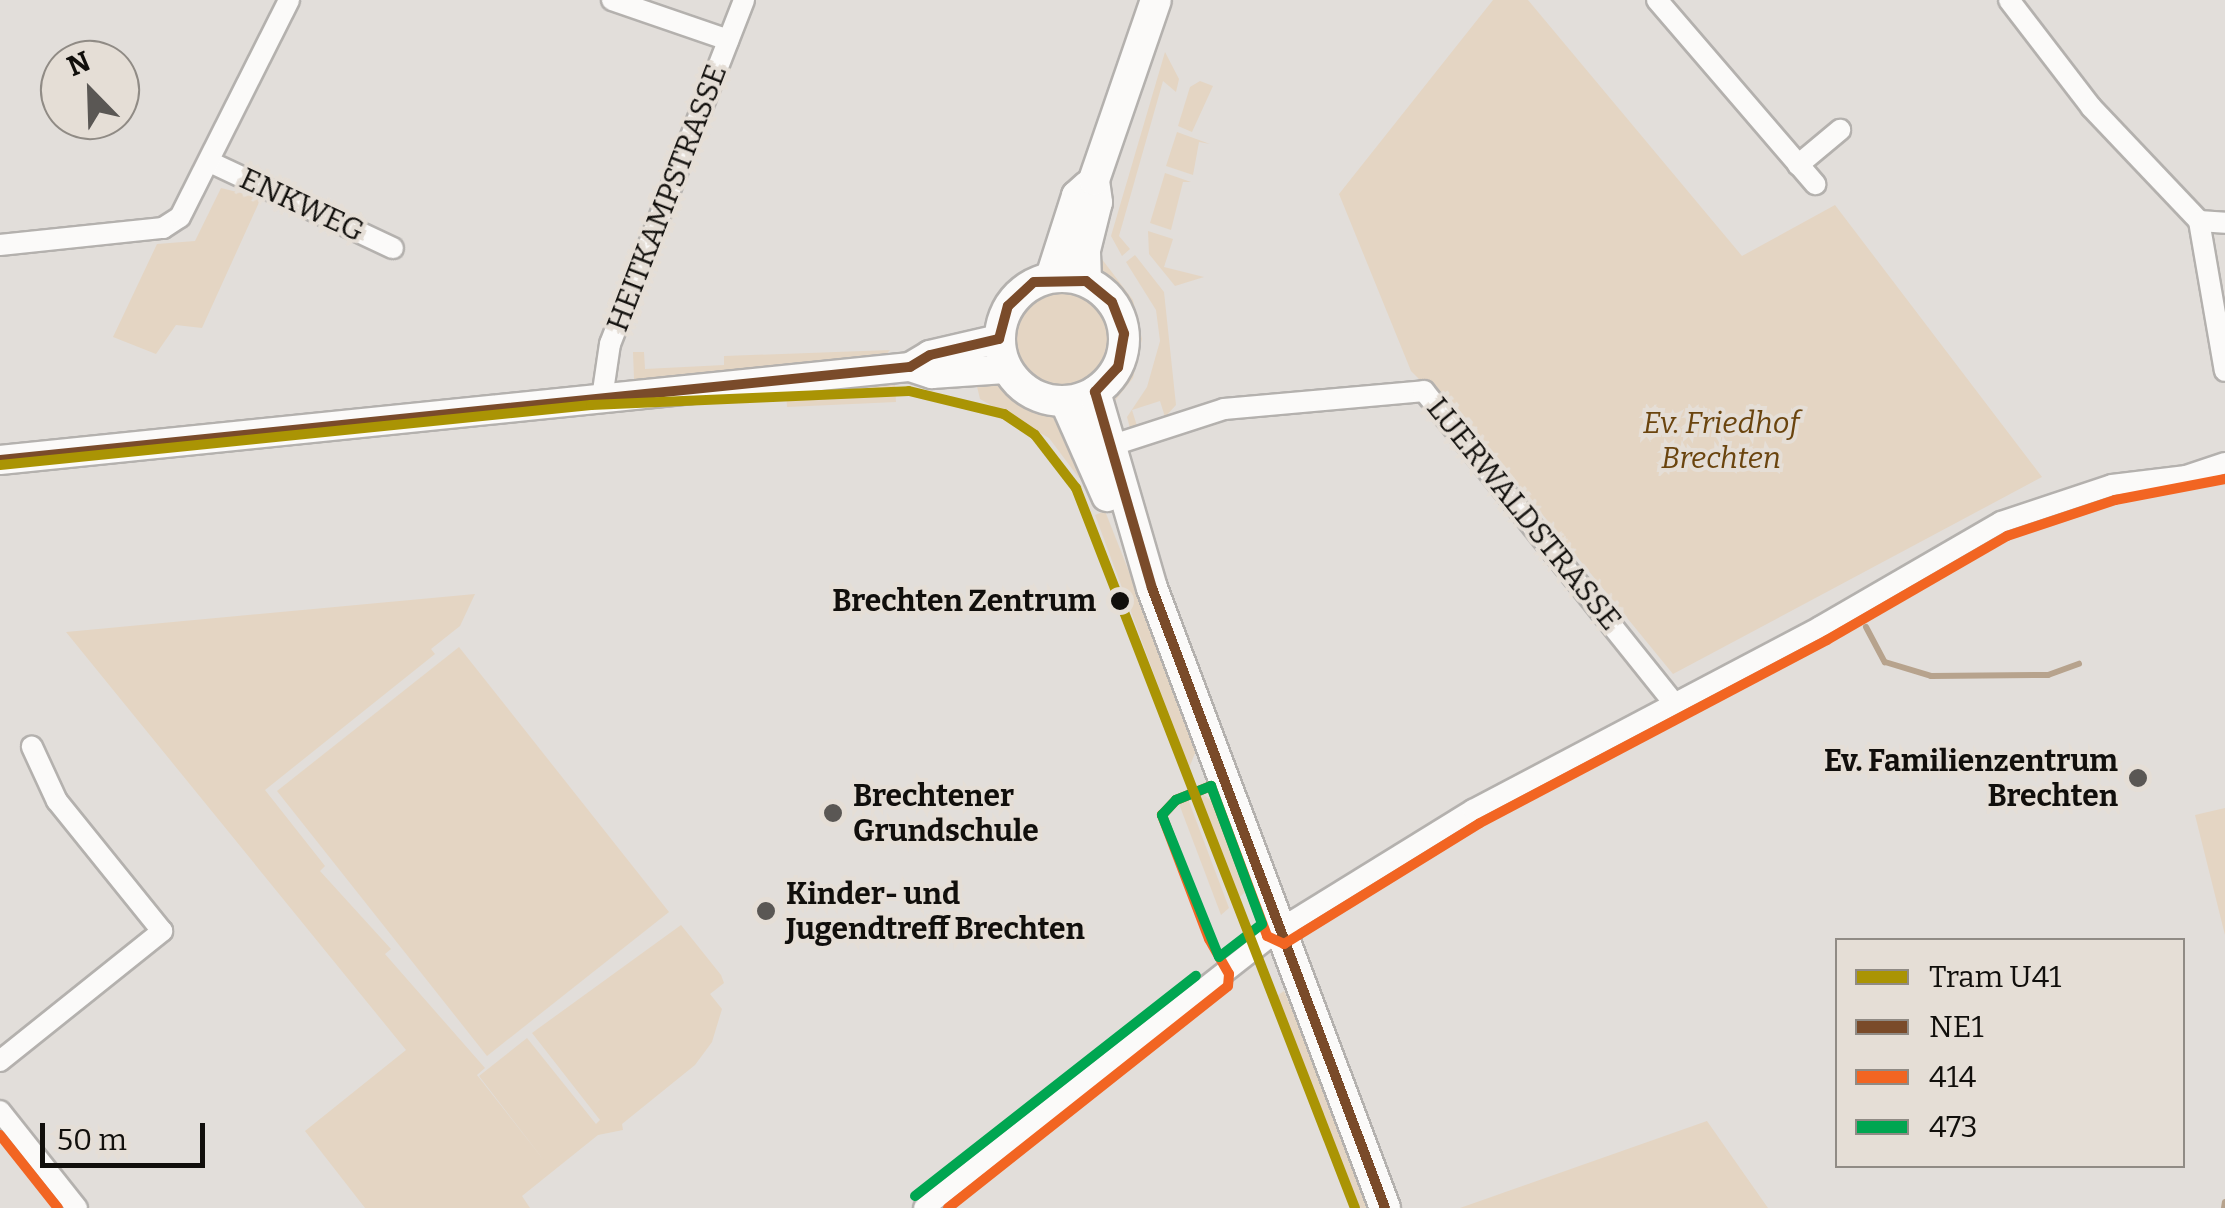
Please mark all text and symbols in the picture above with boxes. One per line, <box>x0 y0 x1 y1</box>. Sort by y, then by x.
north arrow <box>40 40 140 140</box>
text: N <box>62 44 95 83</box>
street label: HEITKAMPSTRASSE <box>600 60 734 336</box>
street label: ENKWEG <box>234 161 370 249</box>
street label: LUERWALDSTRASSE <box>1419 391 1629 637</box>
park label: Ev. Friedhof Brechten <box>1643 405 1799 476</box>
place label: Brechten Zentrum <box>832 583 1096 619</box>
marker: Brechten Zentrum <box>1105 586 1135 616</box>
place label: Ev. Familienzentrum Brechten <box>1824 743 2118 814</box>
marker: Ev. Familienzentrum Brechten <box>2127 767 2149 789</box>
place label: Brechtener Grundschule <box>853 778 1039 848</box>
marker: Brechtener Grundschule <box>822 802 844 824</box>
place label: Kinder- und Jugendtreff Brechten <box>786 876 1085 946</box>
marker: Kinder- und Jugendtreff Brechten <box>755 900 777 922</box>
legend <box>1835 938 2185 1168</box>
text: Tram U41 <box>1929 959 2061 995</box>
text: NE1 <box>1929 1009 1984 1045</box>
text: 414 <box>1929 1059 1976 1095</box>
scale bar <box>45 1103 210 1165</box>
text: 473 <box>1929 1109 1978 1145</box>
text: 50 m <box>57 1122 127 1158</box>

